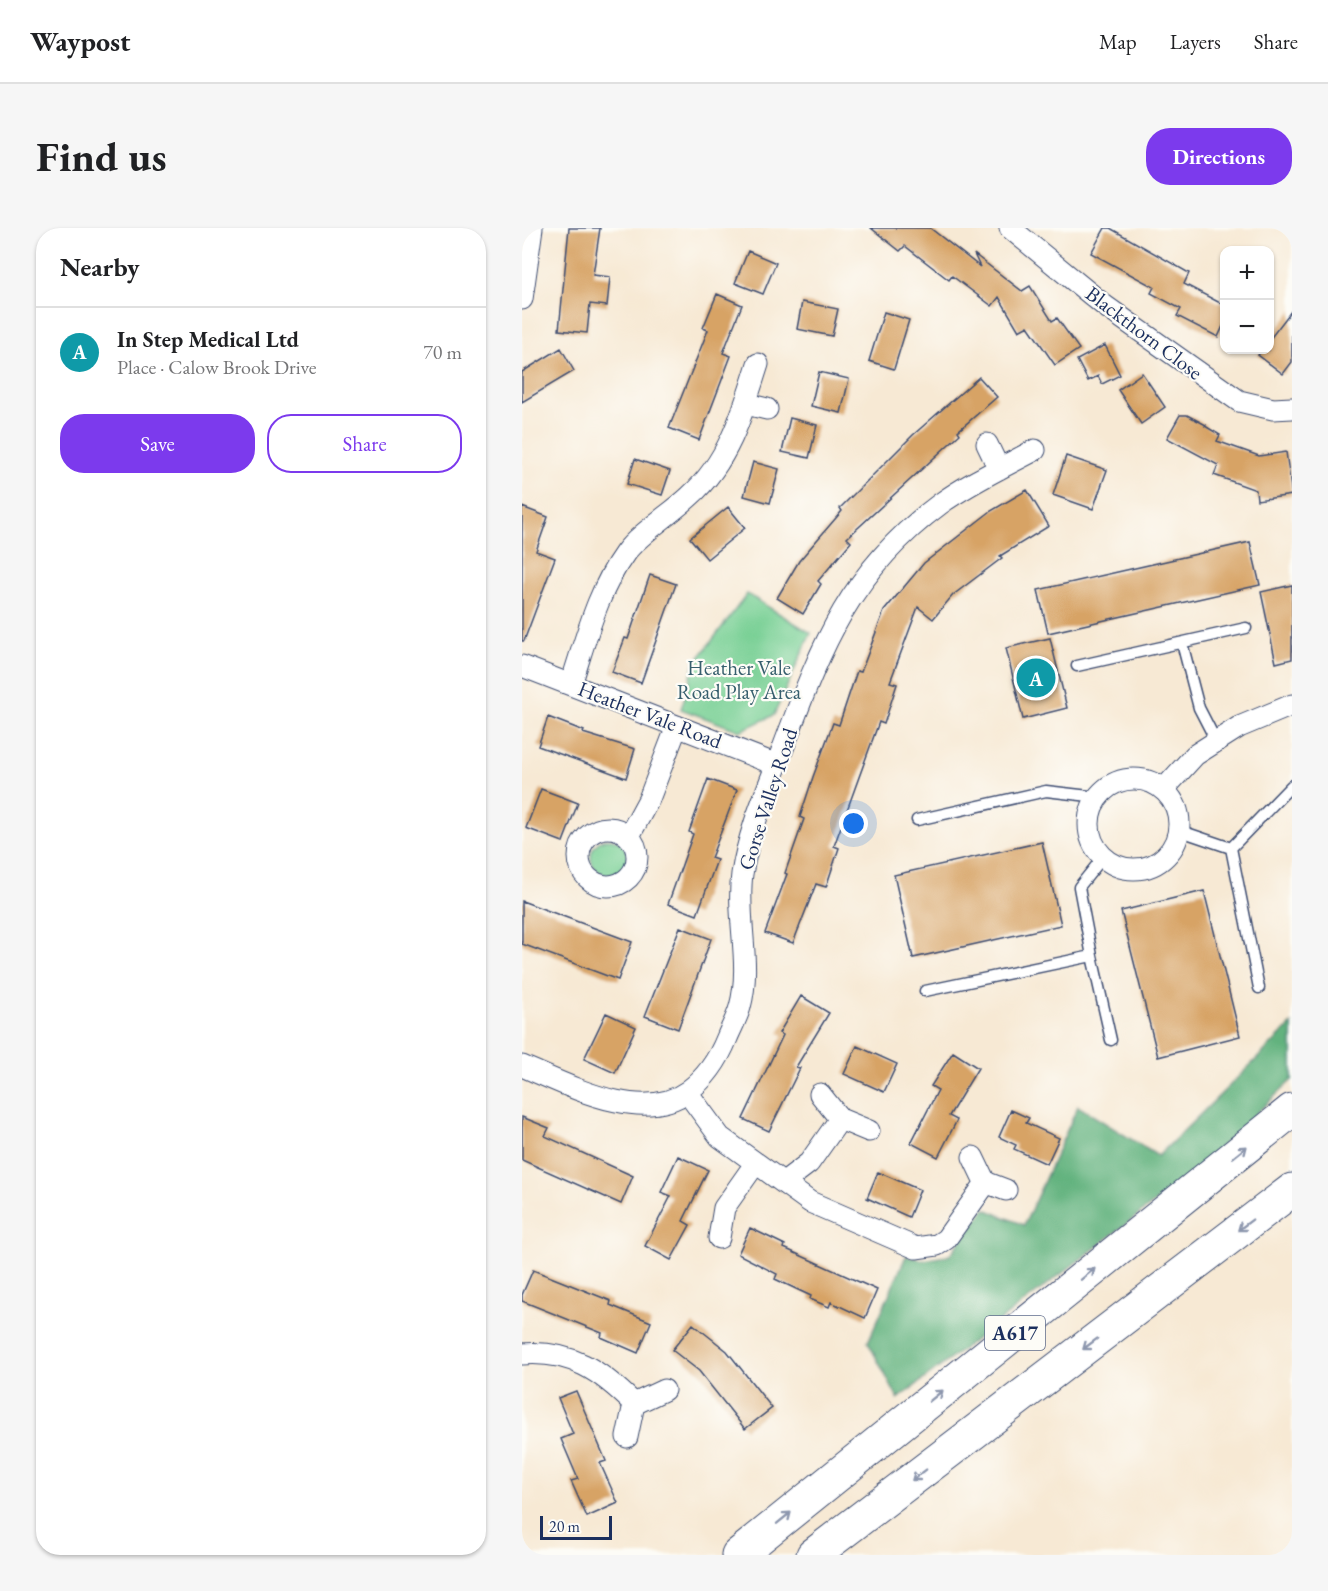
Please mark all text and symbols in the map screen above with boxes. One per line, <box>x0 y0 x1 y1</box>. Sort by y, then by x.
text: Waypost <box>30 23 131 59</box>
text: Map <box>1099 28 1137 55</box>
text: Layers <box>1170 28 1221 55</box>
text: Share <box>1254 28 1298 55</box>
button: Directions <box>1146 128 1292 185</box>
text: Find us <box>36 129 167 184</box>
map controls <box>1220 246 1274 354</box>
button: + <box>1220 246 1274 300</box>
text: Nearby <box>60 250 140 284</box>
street label: Blackthorn Close <box>1080 280 1208 385</box>
button: − <box>1220 300 1274 354</box>
text: In Step Medical Ltd <box>117 325 299 354</box>
text: A <box>72 339 87 365</box>
text: 70 m <box>423 339 462 365</box>
text: Place · Calow Brook Drive <box>117 354 317 380</box>
button: Save <box>60 414 255 473</box>
button: Share <box>267 414 462 473</box>
park label: Heather Vale Road Play Area <box>677 654 802 705</box>
pin: A <box>1016 656 1056 700</box>
street label: Heather Vale Road <box>574 675 726 755</box>
street label: Gorse Valley Road <box>732 724 803 873</box>
your location <box>839 809 868 838</box>
one-way arrow <box>1232 1146 1248 1159</box>
one-way arrow <box>1238 1219 1254 1232</box>
one-way arrow <box>1080 1268 1096 1281</box>
road number: A617 <box>985 1316 1045 1350</box>
one-way arrow <box>1083 1337 1099 1350</box>
one-way arrow <box>927 1390 943 1403</box>
one-way arrow <box>911 1468 927 1481</box>
one-way arrow <box>775 1512 791 1525</box>
scale bar <box>540 1513 612 1540</box>
text: 20 m <box>549 1516 580 1537</box>

